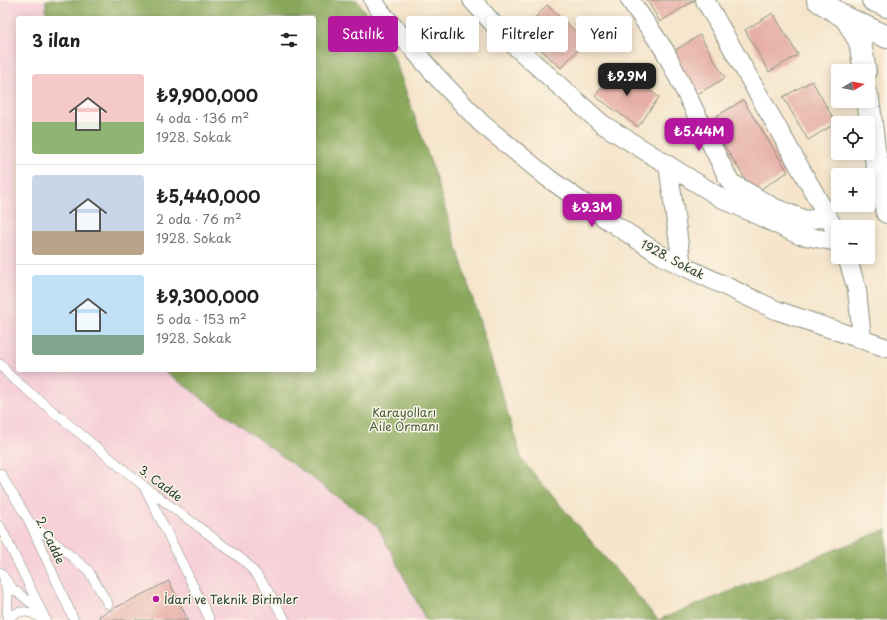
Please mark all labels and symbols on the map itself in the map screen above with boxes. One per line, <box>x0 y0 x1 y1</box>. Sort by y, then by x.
pin: ₺9.9M <box>599 63 655 97</box>
north arrow <box>831 64 875 108</box>
pin: ₺5.44M <box>666 118 732 152</box>
pin: ₺9.3M <box>564 194 620 228</box>
street label: 1928. Sokak <box>638 235 708 283</box>
park label: Karayolları Aile Ormanı <box>369 403 439 435</box>
street label: 3. Cadde <box>135 461 187 505</box>
street label: 2. Cadde <box>32 513 70 567</box>
place label: İdari ve Teknik Birimler <box>164 590 298 608</box>
marker: İdari ve Teknik Birimler <box>151 594 161 604</box>

